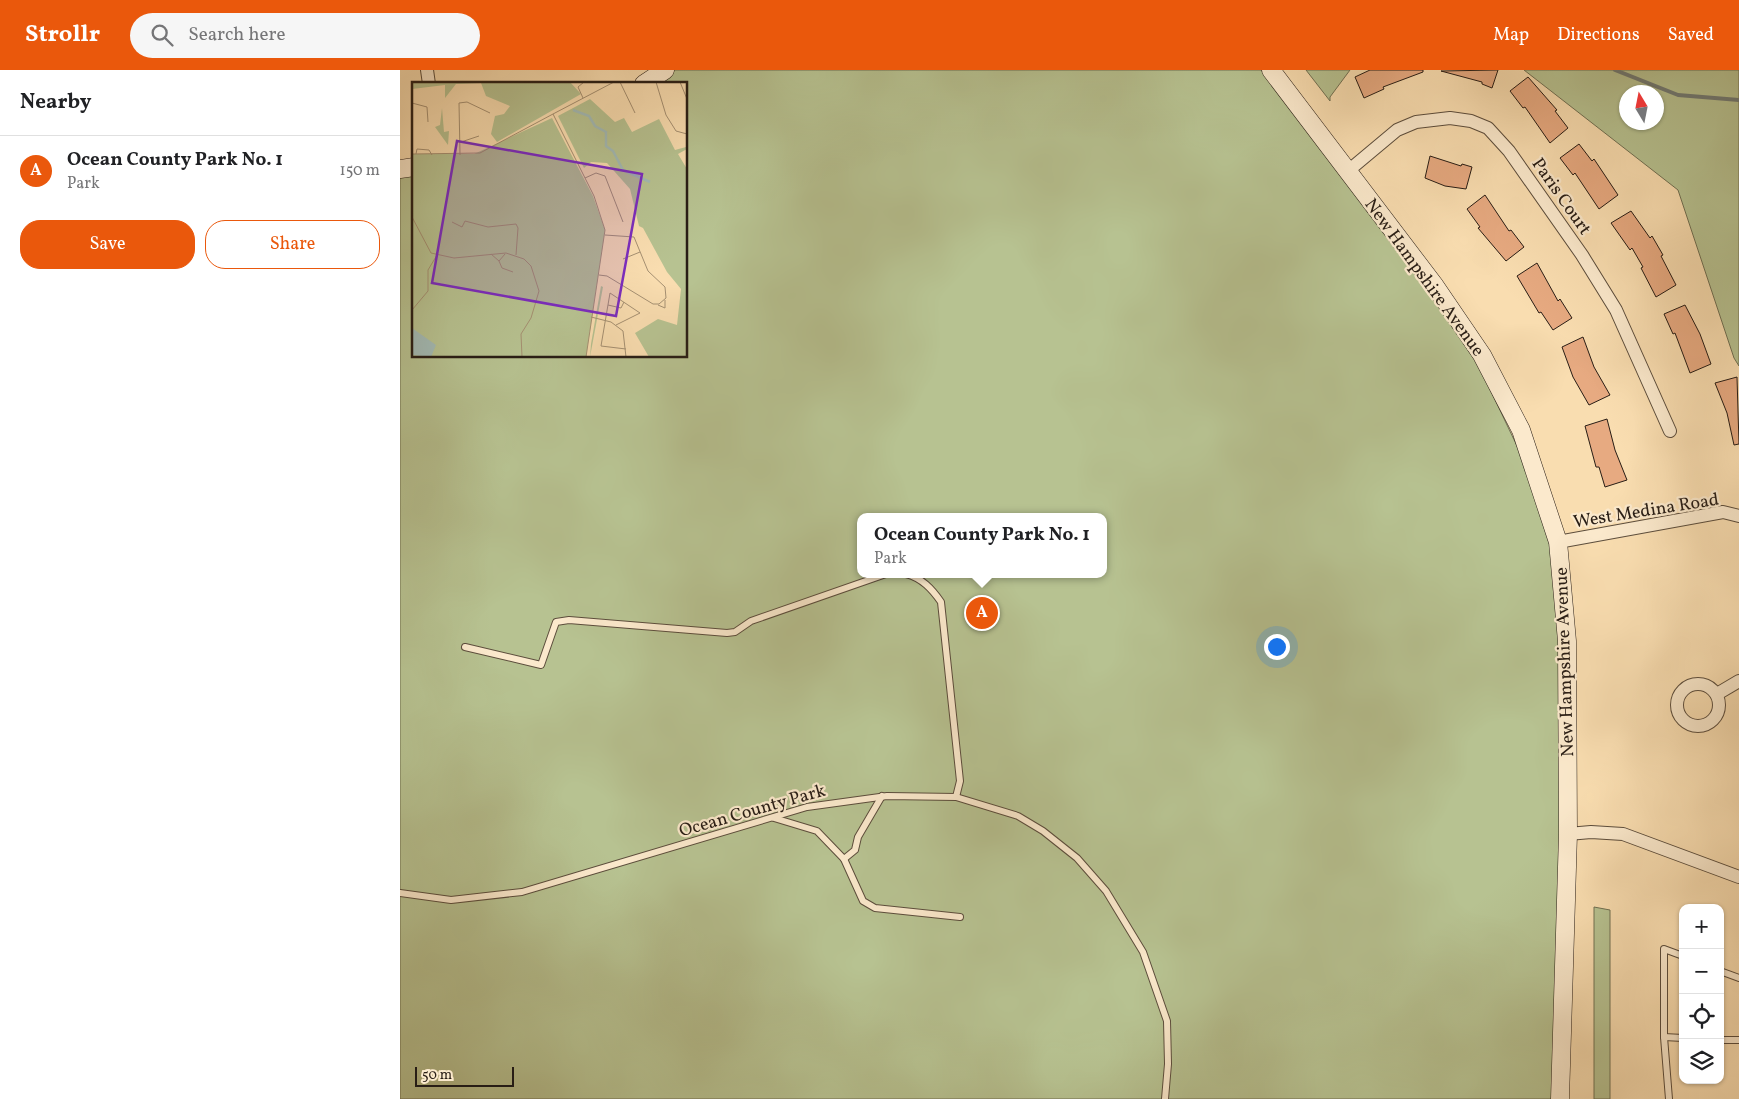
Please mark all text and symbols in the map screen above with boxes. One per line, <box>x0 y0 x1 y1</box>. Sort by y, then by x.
search box <box>130 13 480 58</box>
text: Strollr <box>25 18 100 52</box>
icon: search <box>148 21 176 49</box>
text: Search here <box>188 22 286 48</box>
text: Map <box>1493 23 1529 48</box>
text: Directions <box>1557 23 1640 48</box>
text: Saved <box>1668 23 1714 48</box>
inset map <box>412 82 688 358</box>
north arrow <box>1619 85 1664 130</box>
text: Nearby <box>20 88 91 117</box>
text: Ocean County Park No. 1 <box>67 147 283 173</box>
street label: Paris Court <box>1525 153 1597 240</box>
text: A <box>30 160 42 182</box>
text: 150 m <box>339 160 380 182</box>
text: Park <box>67 173 100 195</box>
street label: New Hampshire Avenue <box>1358 194 1490 362</box>
button: Save <box>20 220 195 269</box>
button: Share <box>205 220 380 269</box>
street label: West Medina Road <box>1572 488 1721 535</box>
popup <box>857 513 1107 578</box>
text: Ocean County Park No. 1 <box>874 522 1090 548</box>
text: Park <box>874 548 907 570</box>
street label: New Hampshire Avenue <box>1550 567 1581 757</box>
pin: A <box>966 594 998 632</box>
your location <box>1264 634 1290 660</box>
street label: Ocean County Park <box>676 779 829 844</box>
map controls <box>1679 904 1724 1084</box>
button: + <box>1679 904 1724 949</box>
button: − <box>1679 949 1724 994</box>
button: locate <box>1679 994 1724 1039</box>
button: layers <box>1679 1039 1724 1084</box>
scale bar <box>415 1064 514 1087</box>
text: 50 m <box>422 1066 452 1085</box>

